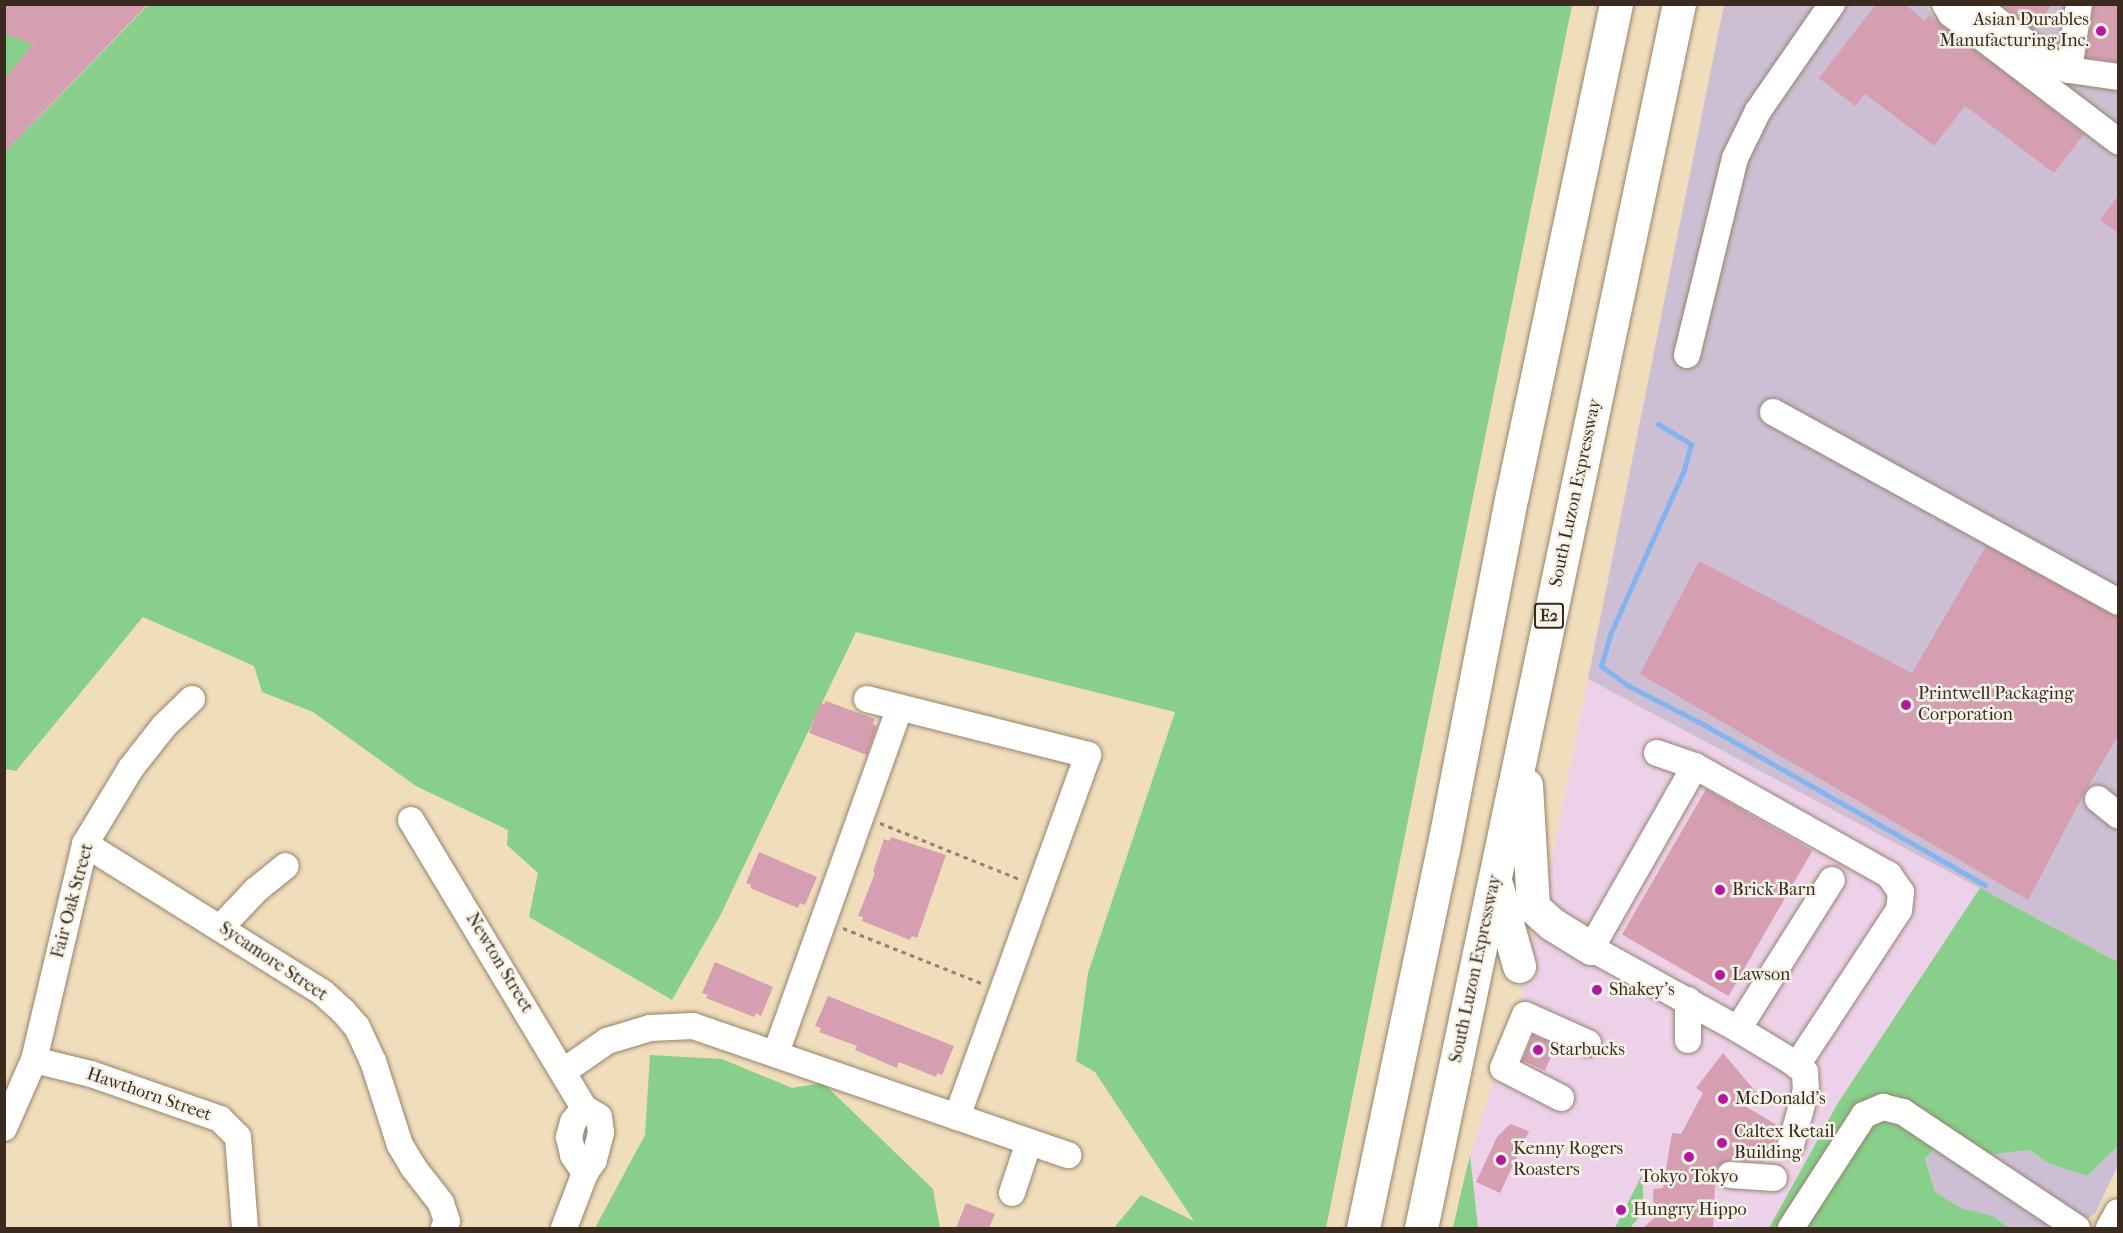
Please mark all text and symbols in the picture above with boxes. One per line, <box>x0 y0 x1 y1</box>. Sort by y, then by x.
place label: Asian Durables Manufacturing Inc. <box>1939 10 2089 52</box>
marker: Asian Durables Manufacturing Inc. <box>2094 24 2108 38</box>
street label: South Luzon Expressway <box>1546 397 1606 589</box>
road number: E2 <box>1534 603 1564 629</box>
place label: Printwell Packaging Corporation <box>1918 684 2074 726</box>
marker: Printwell Packaging Corporation <box>1899 698 1913 712</box>
street label: Fair Oak Street <box>47 841 99 961</box>
street label: South Luzon Expressway <box>1446 873 1506 1065</box>
place label: Brick Barn <box>1732 879 1816 901</box>
marker: Brick Barn <box>1713 883 1727 897</box>
street label: Newton Street <box>461 909 537 1017</box>
street label: Sycamore Street <box>215 918 331 1006</box>
place label: Lawson <box>1732 964 1790 986</box>
marker: Lawson <box>1713 968 1727 982</box>
place label: Shakey's <box>1609 979 1675 1001</box>
marker: Shakey's <box>1590 983 1604 997</box>
place label: Starbucks <box>1550 1039 1625 1061</box>
marker: Starbucks <box>1531 1043 1545 1057</box>
street label: Hawthorn Street <box>84 1064 214 1126</box>
place label: McDonald's <box>1735 1088 1826 1110</box>
marker: McDonald's <box>1716 1092 1730 1106</box>
place label: Caltex Retail Building <box>1734 1122 1835 1164</box>
marker: Caltex Retail Building <box>1715 1136 1729 1150</box>
place label: Kenny Rogers Roasters <box>1513 1139 1623 1182</box>
marker: Tokyo Tokyo <box>1682 1150 1696 1164</box>
marker: Kenny Rogers Roasters <box>1494 1153 1508 1167</box>
place label: Tokyo Tokyo <box>1640 1166 1738 1188</box>
place label: Hungry Hippo <box>1633 1199 1747 1221</box>
marker: Hungry Hippo <box>1614 1203 1628 1217</box>

